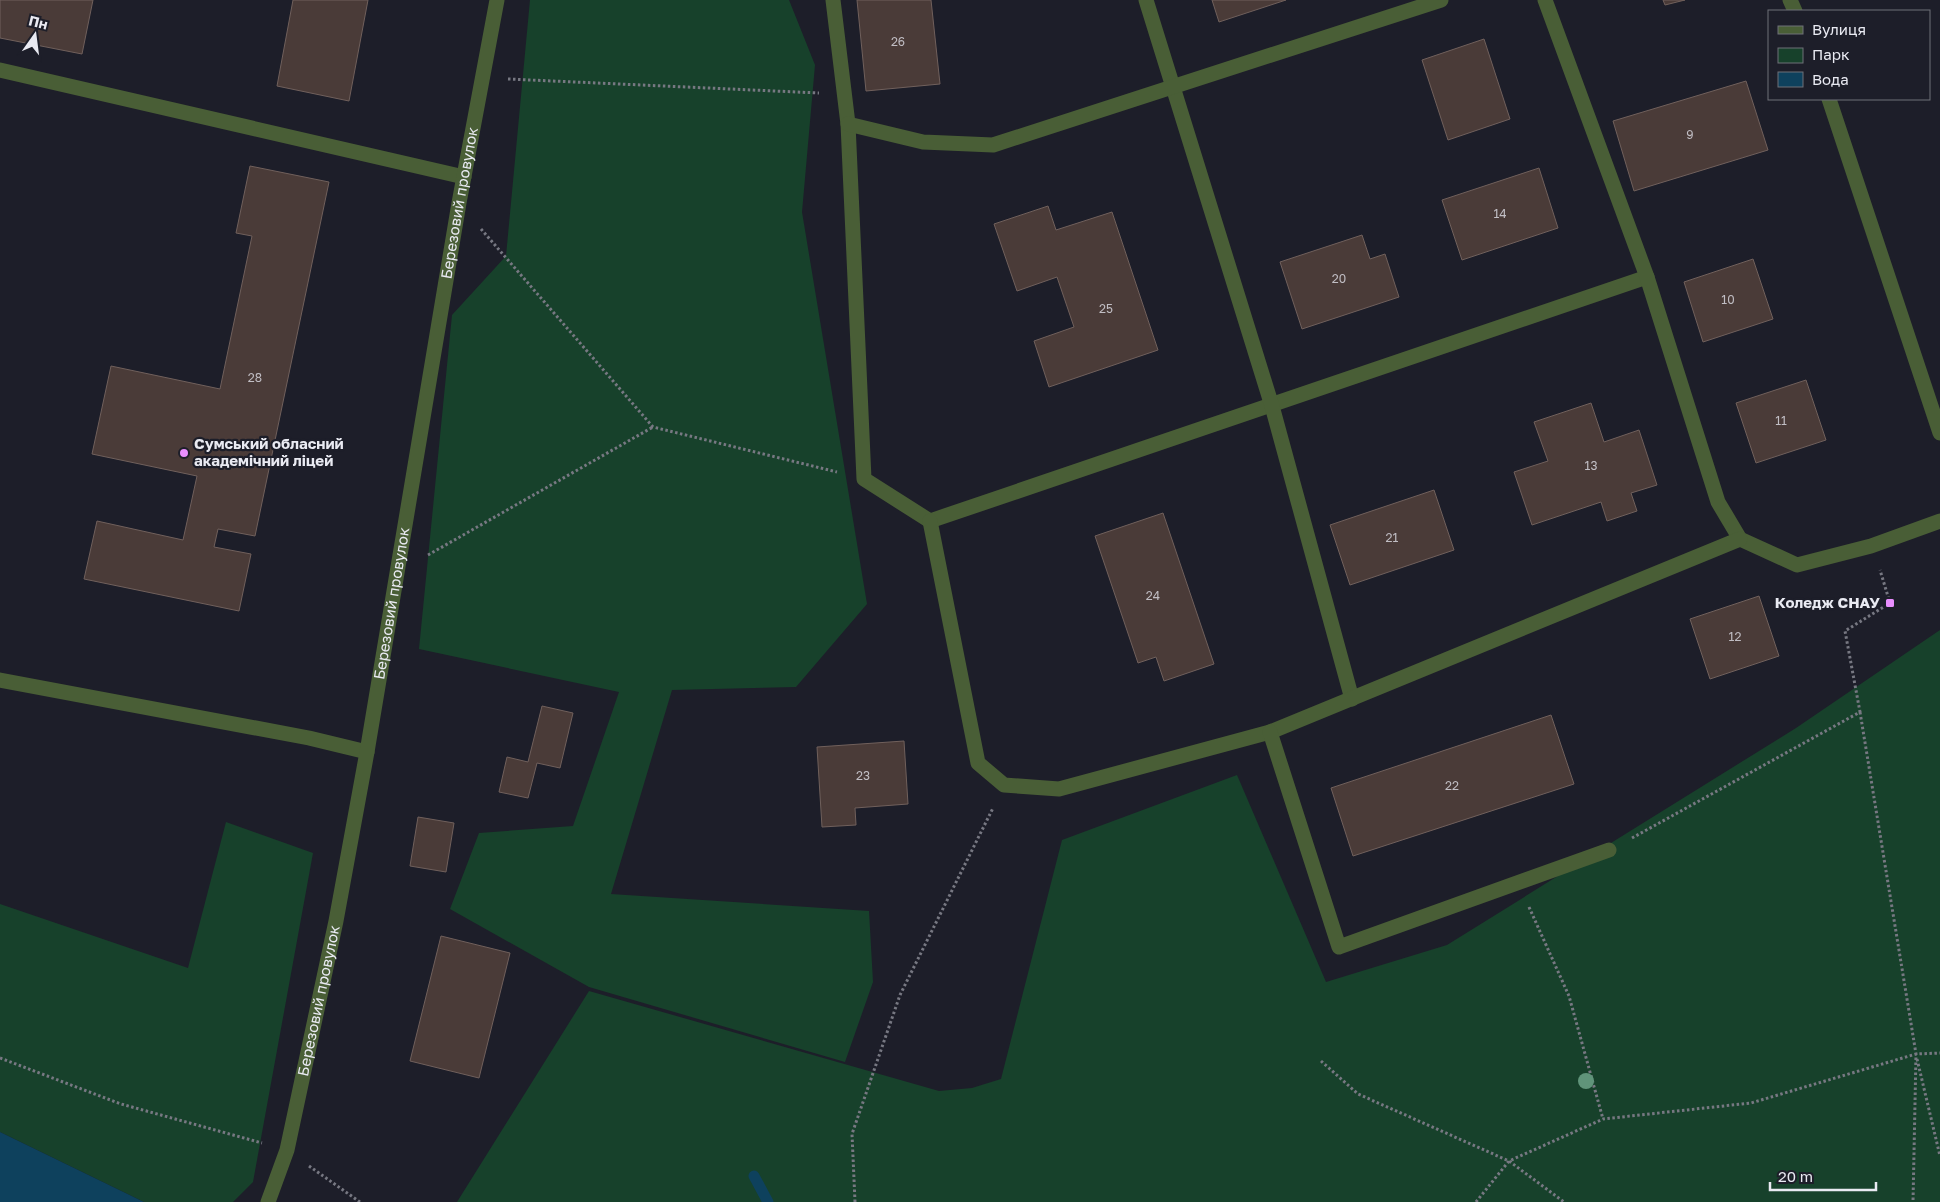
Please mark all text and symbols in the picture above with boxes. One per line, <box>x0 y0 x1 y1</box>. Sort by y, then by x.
north arrow <box>10 10 60 60</box>
legend <box>1768 10 1930 100</box>
text: Пн <box>27 11 50 32</box>
text: Вулиця <box>1812 20 1866 38</box>
house number: 26 <box>891 34 905 49</box>
text: Парк <box>1812 45 1850 63</box>
text: Вода <box>1812 70 1849 88</box>
street label: Березовий провулок <box>436 125 481 280</box>
house number: 9 <box>1686 127 1694 142</box>
house number: 14 <box>1493 206 1507 221</box>
house number: 20 <box>1332 271 1346 286</box>
house number: 10 <box>1721 292 1735 307</box>
house number: 25 <box>1099 301 1113 316</box>
house number: 28 <box>248 370 262 385</box>
house number: 11 <box>1775 413 1787 428</box>
place label: Сумський обласний академічний ліцей <box>194 434 344 469</box>
marker: Сумський обласний академічний ліцей <box>178 447 190 459</box>
house number: 13 <box>1585 458 1597 473</box>
street label: Березовий провулок <box>369 525 413 681</box>
house number: 21 <box>1386 530 1399 545</box>
house number: 24 <box>1146 588 1160 603</box>
place label: Коледж СНАУ <box>1775 593 1880 611</box>
marker: Коледж СНАУ <box>1884 597 1896 609</box>
house number: 12 <box>1729 629 1741 644</box>
house number: 23 <box>856 768 870 783</box>
house number: 22 <box>1445 778 1459 793</box>
street label: Березовий провулок <box>293 923 343 1078</box>
scale bar <box>1770 1160 1876 1192</box>
text: 20 m <box>1778 1167 1813 1185</box>

